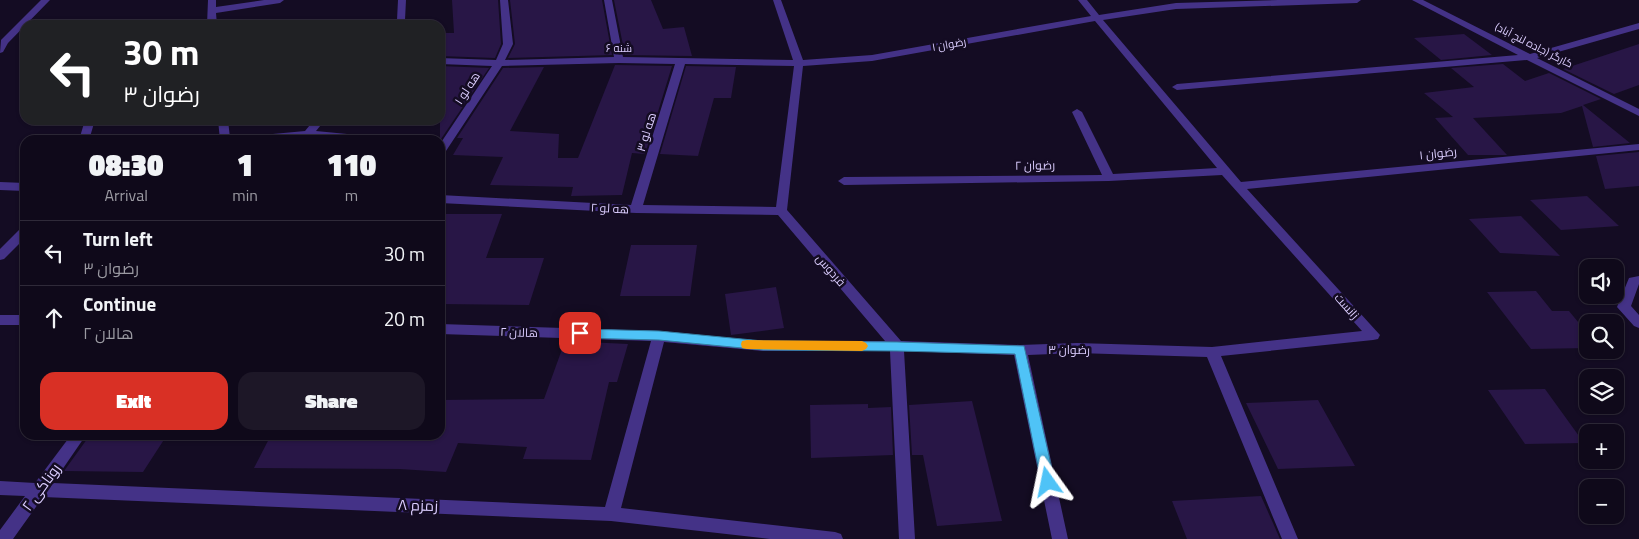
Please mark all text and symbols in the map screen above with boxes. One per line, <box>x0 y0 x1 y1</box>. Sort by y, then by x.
street label: کارگر (جاده لنج آباد) <box>1492 18 1576 72</box>
text: 30 m <box>123 25 199 79</box>
street label: رضوان ۱ <box>931 33 967 55</box>
icon: left <box>40 40 105 105</box>
street label: شنه ۶ <box>606 40 632 56</box>
street label: هه لو ۱ <box>449 68 485 108</box>
text: رضوان ۳ <box>123 77 200 111</box>
street label: هه لو ۳ <box>631 110 661 154</box>
text: 08:30 <box>89 142 163 188</box>
text: 1 <box>237 142 253 188</box>
text: 110 <box>327 142 376 188</box>
street label: رضوان ۱ <box>1418 142 1458 164</box>
street label: رضوان ۲ <box>1015 155 1055 175</box>
text: Arrival <box>104 183 148 207</box>
text: min <box>232 183 258 207</box>
text: m <box>345 183 358 207</box>
street label: هه لو ۲ <box>590 198 630 218</box>
text: Turn left <box>83 224 153 253</box>
icon: left <box>40 239 68 267</box>
text: 30 m <box>384 239 425 268</box>
street label: فردوس <box>811 250 851 290</box>
text: رضوان ۳ <box>83 256 139 280</box>
map controls <box>1579 259 1624 524</box>
button: sound <box>1579 259 1624 304</box>
text: Continue <box>83 289 156 318</box>
street label: زانست <box>1330 289 1364 323</box>
icon: ahead <box>40 304 68 332</box>
text: 20 m <box>384 304 425 333</box>
pin <box>559 312 601 354</box>
button: search <box>1579 314 1624 359</box>
icon: arrive <box>566 319 594 347</box>
text: هالان ۲ <box>83 321 133 345</box>
street label: هالان ۲ <box>500 322 538 342</box>
street label: رضوان ۳ <box>1048 340 1090 359</box>
button: layers <box>1579 369 1624 414</box>
button: Exit <box>40 372 228 430</box>
button: Share <box>238 372 425 430</box>
button: + <box>1579 424 1624 469</box>
position arrow <box>1021 455 1073 507</box>
street label: روناکی ۲ <box>16 458 66 516</box>
button: − <box>1579 479 1624 524</box>
street label: زمزم ۸ <box>398 493 438 517</box>

